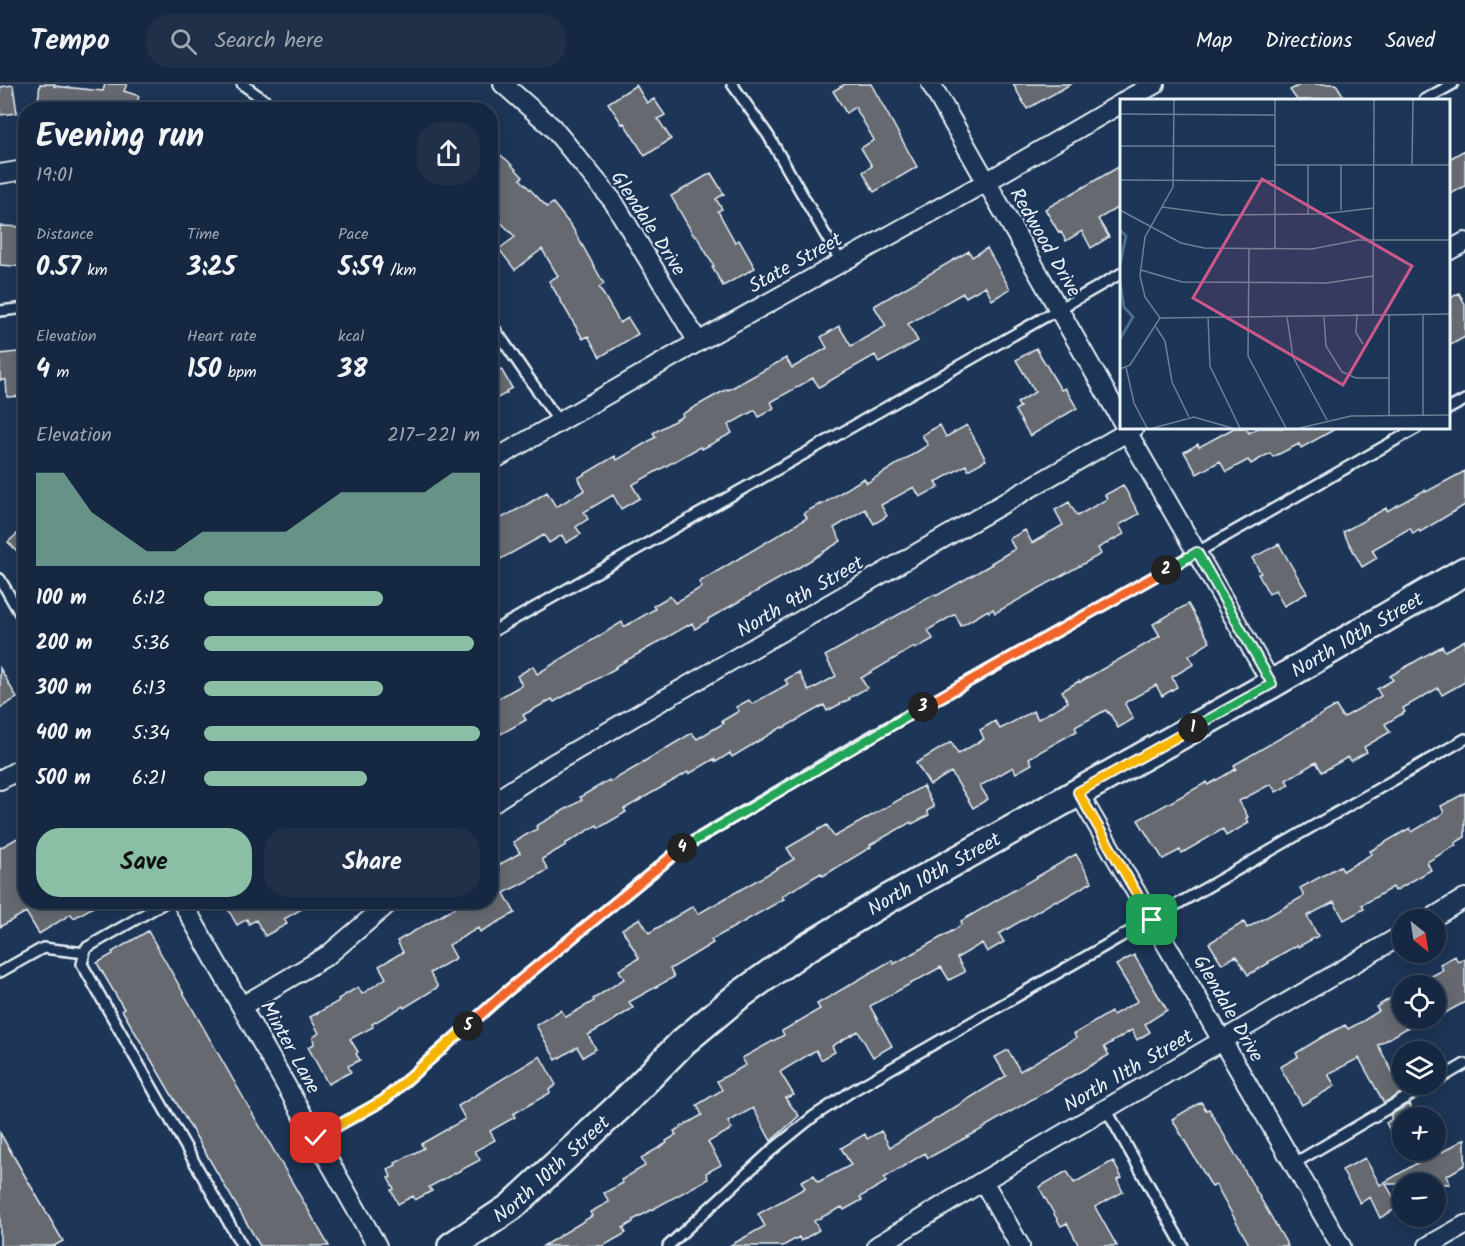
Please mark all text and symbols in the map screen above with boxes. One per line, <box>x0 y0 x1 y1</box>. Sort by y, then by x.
search box <box>146 14 566 68</box>
text: Tempo <box>30 19 110 64</box>
text: Search here <box>215 24 323 59</box>
icon: search <box>167 25 200 58</box>
text: Map <box>1196 25 1232 58</box>
text: Directions <box>1265 25 1352 58</box>
text: Saved <box>1385 25 1435 58</box>
inset map <box>1120 99 1450 429</box>
text: Evening run <box>36 111 204 164</box>
button: share <box>417 122 480 185</box>
text: 19:01 <box>36 160 73 192</box>
street label: Glendale Drive <box>601 165 693 283</box>
street label: Redwood Drive <box>1000 182 1089 304</box>
text: Distance <box>36 222 94 247</box>
text: Time <box>187 222 219 247</box>
text: Pace <box>338 222 369 247</box>
street label: State Street <box>743 225 849 303</box>
text: 0.57 <box>36 247 81 289</box>
text: 3:25 <box>187 247 236 289</box>
text: 5:59 <box>338 247 384 289</box>
text: km <box>81 258 108 283</box>
text: /km <box>384 258 416 283</box>
text: Elevation <box>36 324 97 349</box>
text: Heart rate <box>187 324 257 349</box>
text: kcal <box>338 324 364 349</box>
text: 4 <box>36 349 50 391</box>
text: 150 <box>187 349 221 391</box>
text: 38 <box>338 349 368 391</box>
text: m <box>50 360 69 385</box>
text: bpm <box>221 360 257 385</box>
text: Elevation <box>36 420 112 452</box>
text: 217–221 m <box>387 420 480 452</box>
street label: North 9th Street <box>731 548 871 647</box>
pin: 2 <box>1151 555 1181 585</box>
text: 2 <box>1161 557 1171 582</box>
text: 100 m <box>36 583 87 615</box>
text: 6:12 <box>132 583 166 615</box>
street label: North 10th Street <box>1285 584 1431 688</box>
text: 200 m <box>36 628 92 660</box>
text: 5:36 <box>132 628 170 660</box>
text: 300 m <box>36 673 92 705</box>
text: 6:13 <box>132 673 166 705</box>
pin: 3 <box>908 692 938 722</box>
text: 3 <box>919 694 927 719</box>
pin: 1 <box>1178 713 1208 743</box>
text: 1 <box>1191 715 1195 740</box>
text: 400 m <box>36 718 92 750</box>
text: 5:34 <box>132 718 170 750</box>
text: 500 m <box>36 763 91 795</box>
text: 6:21 <box>132 763 166 795</box>
street label: North 10th Street <box>862 825 1008 926</box>
button: Save <box>36 828 252 897</box>
button: Share <box>264 828 480 897</box>
pin: 4 <box>667 833 697 863</box>
text: 4 <box>678 835 686 860</box>
pin <box>1126 894 1177 945</box>
icon: arrive <box>1135 903 1168 936</box>
north arrow <box>1392 909 1446 963</box>
map controls <box>1392 909 1446 1227</box>
street label: Glendale Drive <box>1183 949 1271 1069</box>
button: locate <box>1392 975 1446 1029</box>
street label: Minter Lane <box>250 995 328 1101</box>
pin: 5 <box>453 1011 483 1041</box>
text: 5 <box>464 1013 472 1038</box>
street label: North 11th Street <box>1058 1021 1200 1122</box>
button: layers <box>1392 1041 1446 1095</box>
button: + <box>1392 1107 1446 1161</box>
street label: North 10th Street <box>487 1108 619 1233</box>
pin <box>290 1112 341 1163</box>
icon: check <box>299 1121 332 1154</box>
button: − <box>1392 1173 1446 1227</box>

